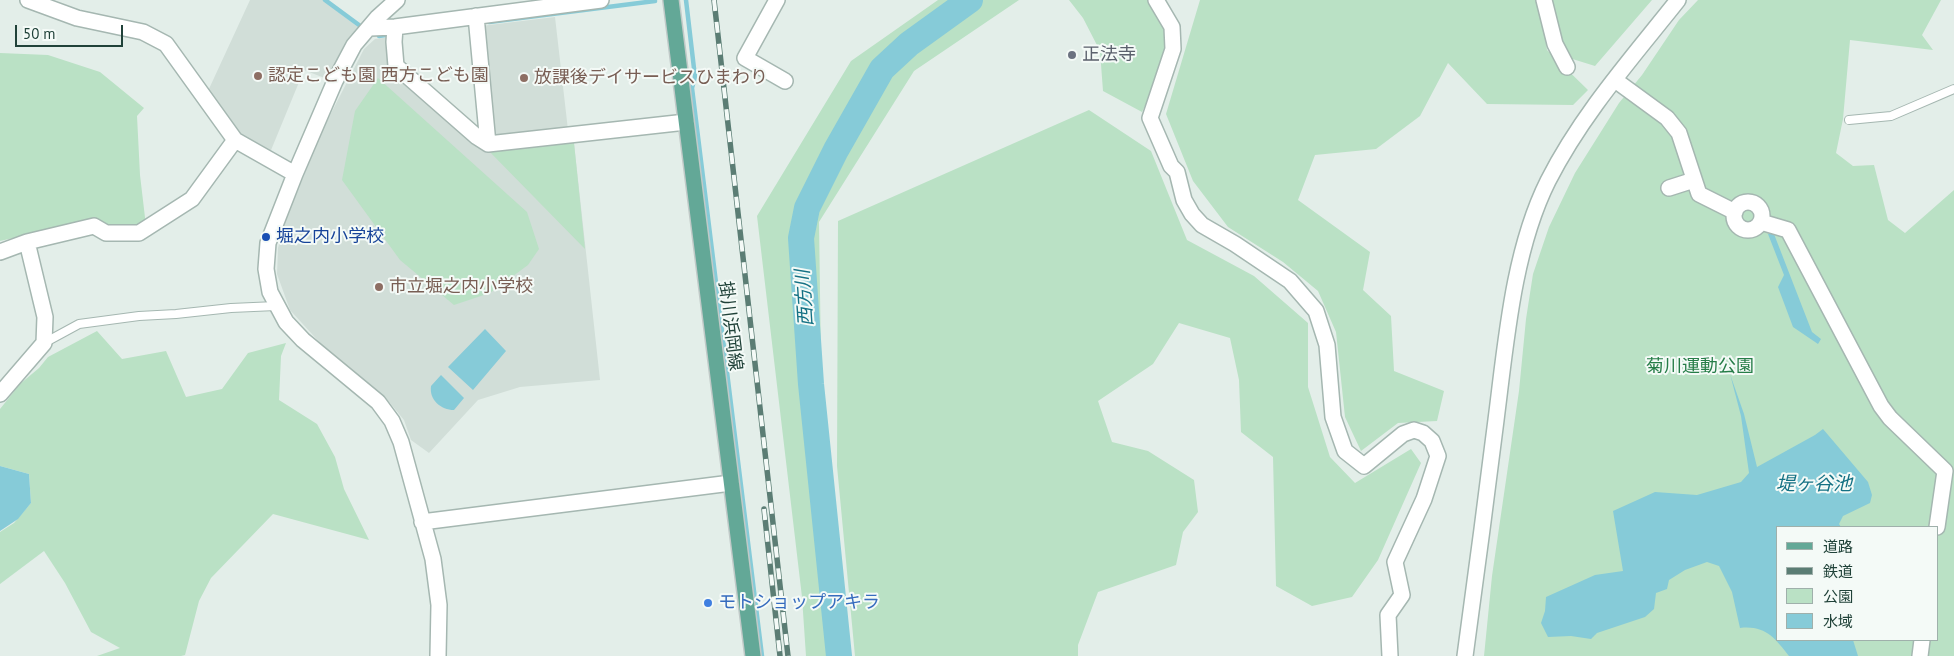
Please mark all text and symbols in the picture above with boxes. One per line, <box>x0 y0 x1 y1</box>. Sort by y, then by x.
scale bar <box>18 15 125 47</box>
text: 50 m <box>23 24 56 43</box>
place label: 正法寺 <box>1082 44 1136 66</box>
marker: 正法寺 <box>1066 49 1078 61</box>
place label: 認定こども園 西方こども園 <box>268 65 489 87</box>
place label: 放課後デイサービスひまわり <box>534 67 768 89</box>
marker: 認定こども園 西方こども園 <box>252 70 264 82</box>
marker: 放課後デイサービスひまわり <box>518 72 530 84</box>
place label: 堀之内小学校 <box>276 226 384 248</box>
marker: 堀之内小学校 <box>260 231 272 243</box>
water label: 西方川 <box>792 269 818 327</box>
place label: 市立堀之内小学校 <box>389 276 533 298</box>
street label: 掛川浜岡線 <box>714 280 746 372</box>
marker: 市立堀之内小学校 <box>373 281 385 293</box>
park label: 菊川運動公園 <box>1646 356 1754 378</box>
water label: 堤ヶ谷池 <box>1776 474 1852 496</box>
legend <box>1776 526 1939 641</box>
text: 道路 <box>1823 537 1853 556</box>
text: 鉄道 <box>1823 562 1853 581</box>
text: 公園 <box>1823 587 1853 606</box>
place label: モトショップアキラ <box>718 592 880 614</box>
marker: モトショップアキラ <box>702 597 714 609</box>
text: 水域 <box>1823 612 1853 631</box>

